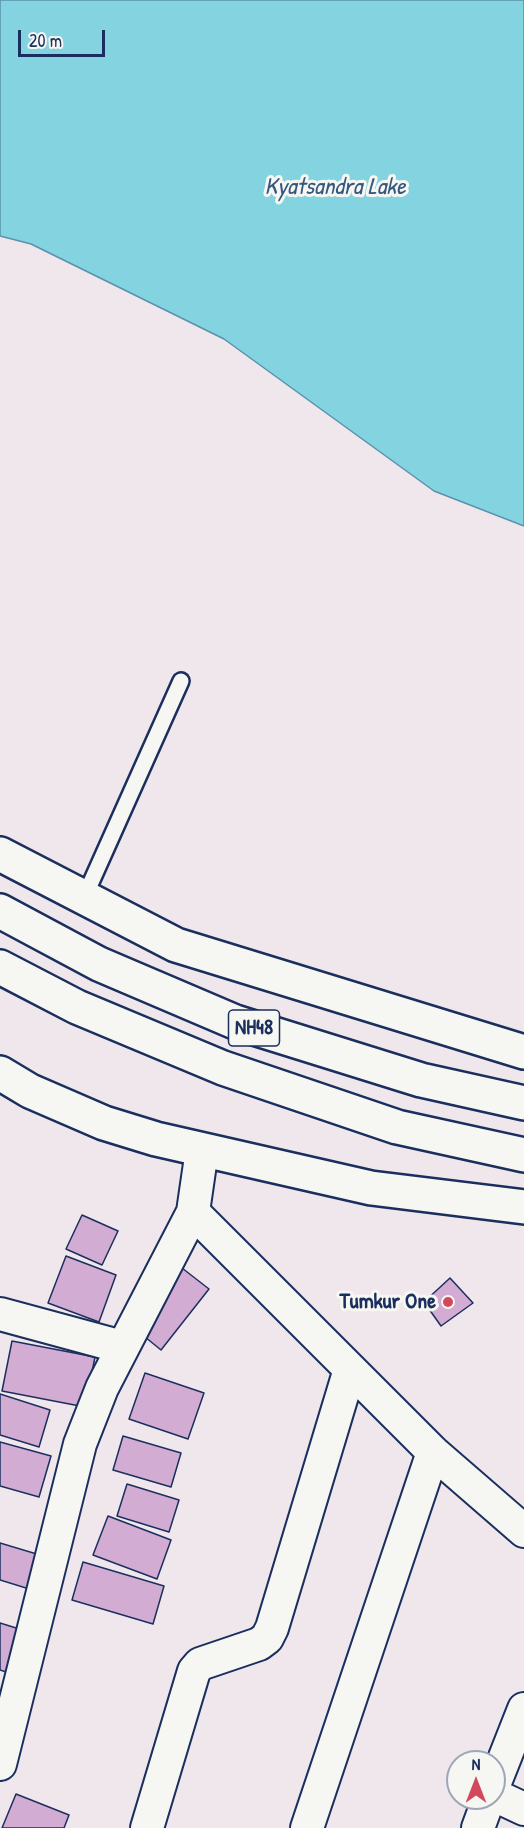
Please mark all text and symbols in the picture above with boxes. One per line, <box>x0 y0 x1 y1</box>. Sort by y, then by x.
scale bar <box>21 18 108 56</box>
text: 20 m <box>29 28 62 53</box>
water label: Kyatsandra Lake <box>264 174 406 202</box>
road number: NH48 <box>228 1010 280 1046</box>
place label: Tumkur One <box>340 1289 436 1315</box>
marker: Tumkur One <box>441 1295 455 1309</box>
north arrow <box>446 1750 506 1810</box>
text: N <box>472 1753 480 1775</box>

